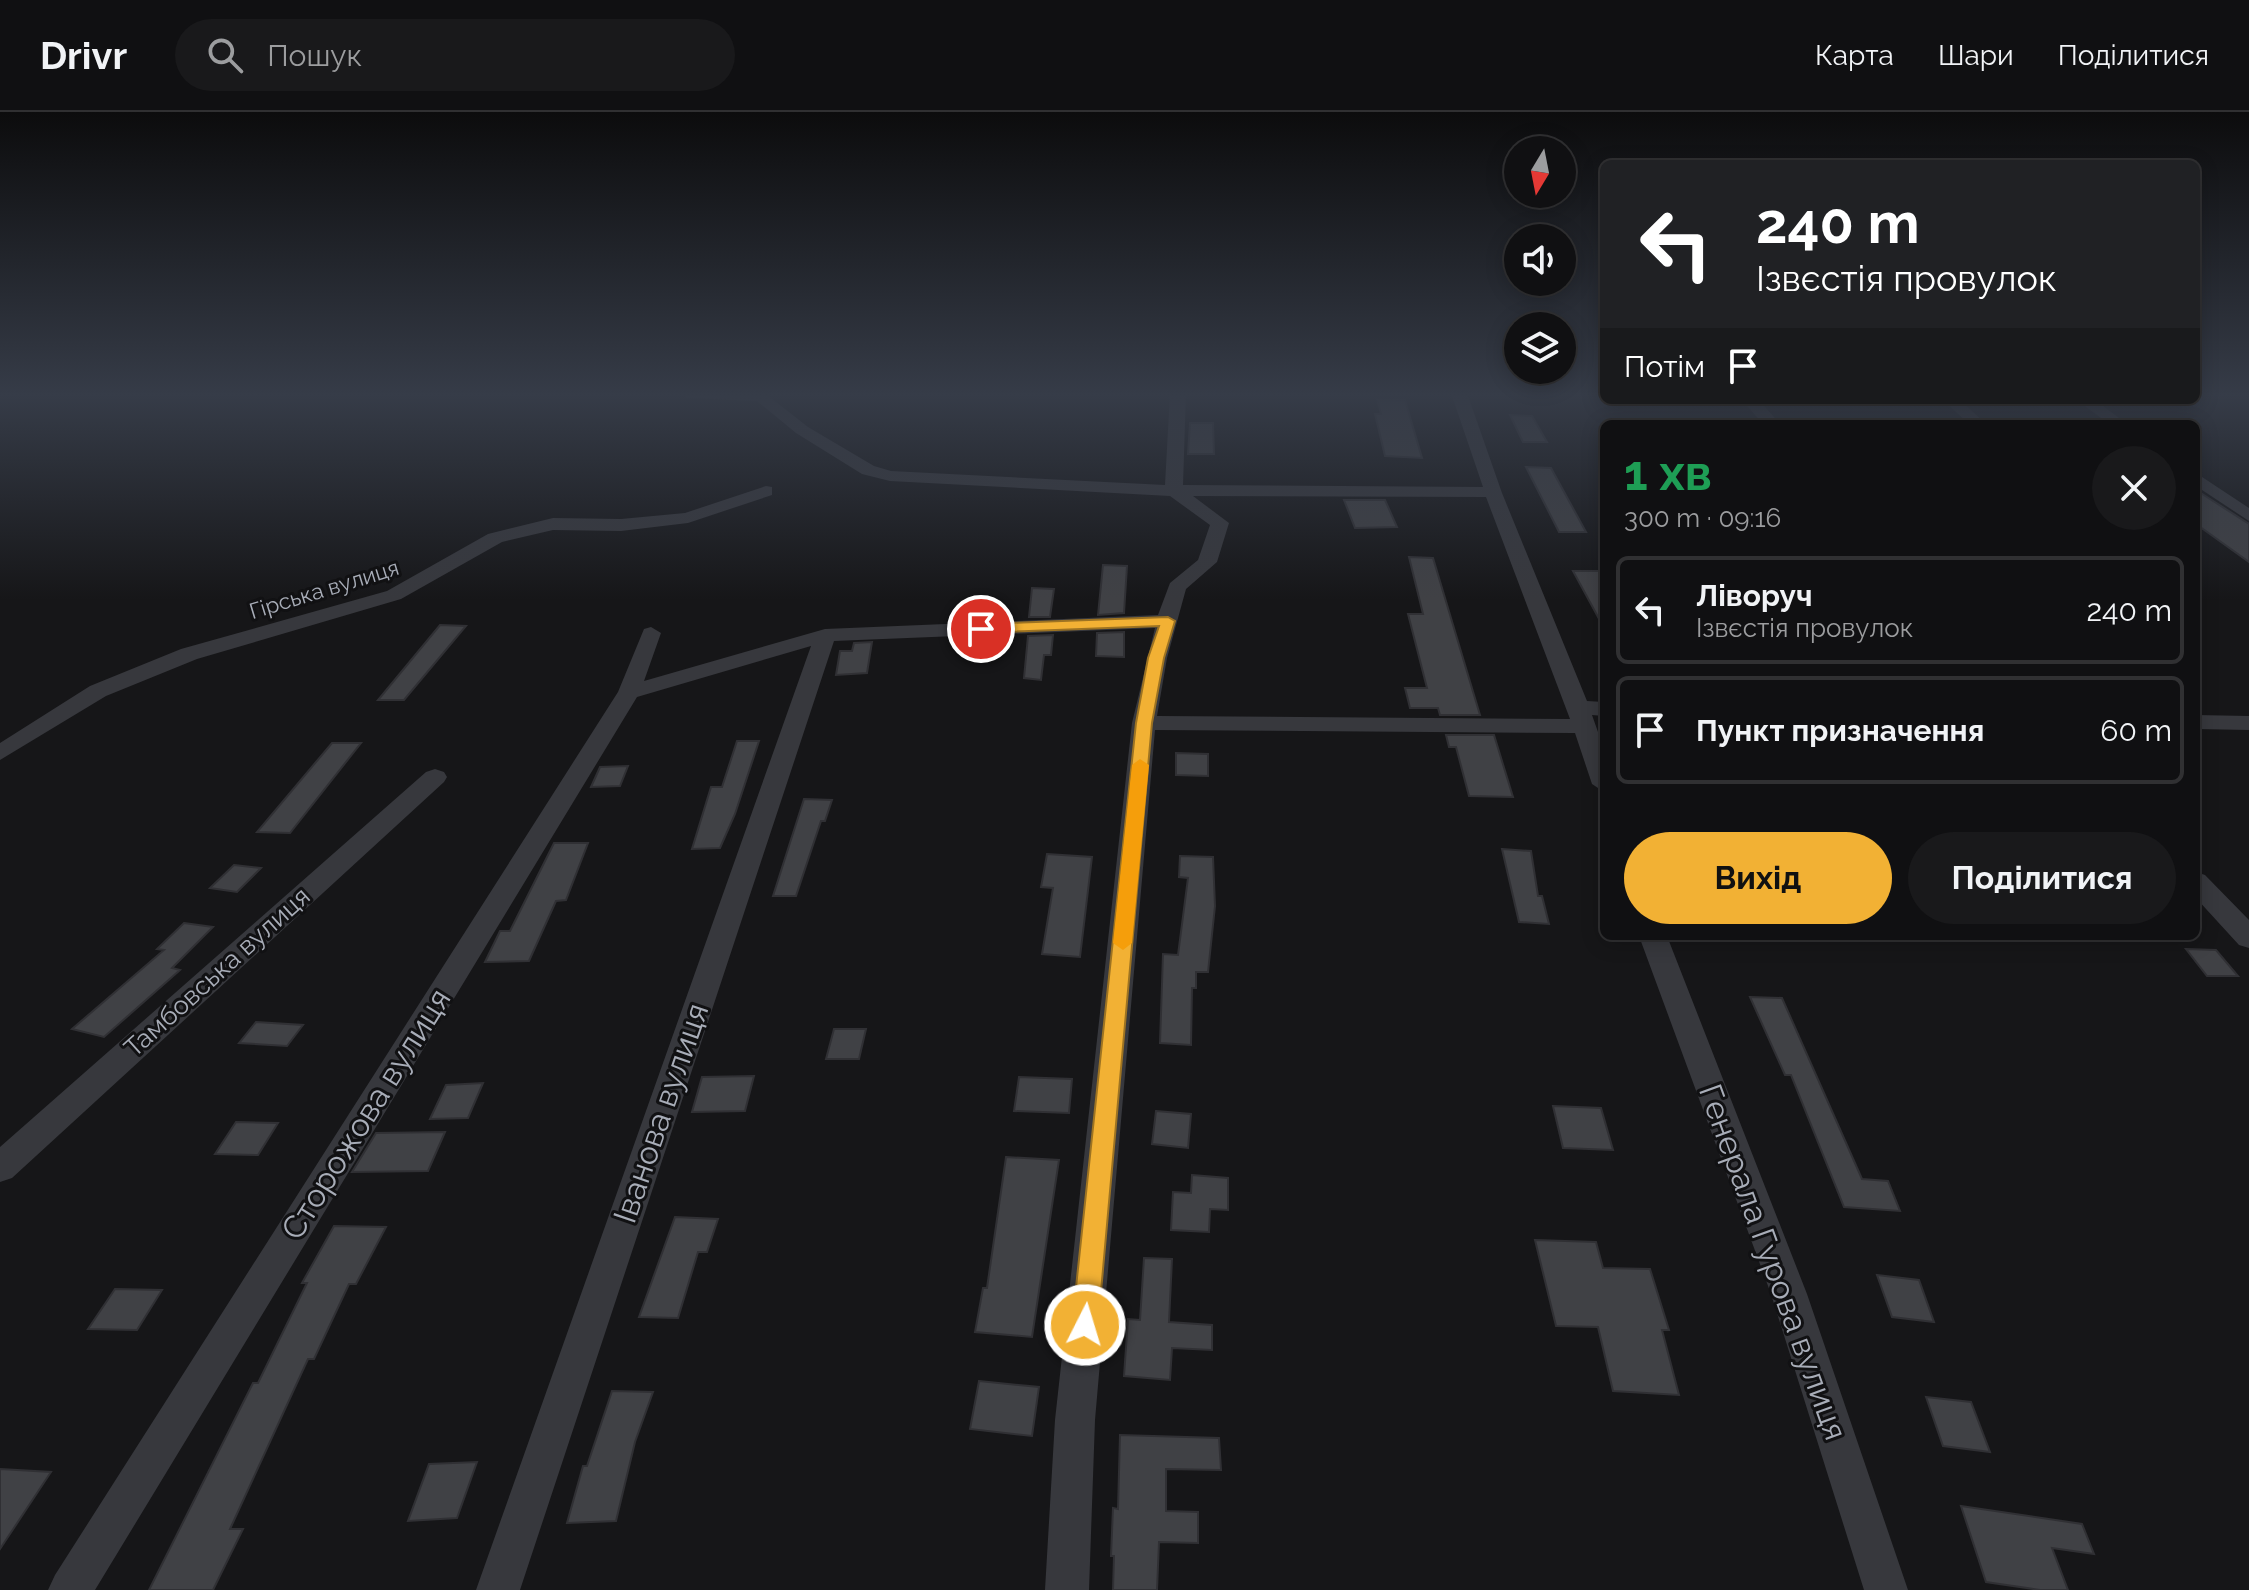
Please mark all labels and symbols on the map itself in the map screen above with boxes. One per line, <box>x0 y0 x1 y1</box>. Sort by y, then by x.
north arrow <box>1504 136 1576 208</box>
street label: Гірська вулиця <box>246 554 402 624</box>
pin <box>947 595 1015 663</box>
street label: Тамбовська вулиця <box>118 881 316 1063</box>
street label: Сторожова вулиця <box>273 981 458 1246</box>
street label: Іванова вулиця <box>606 998 715 1227</box>
street label: Генерала Гурова вулиця <box>1692 1079 1855 1445</box>
position arrow <box>1043 1283 1127 1367</box>

